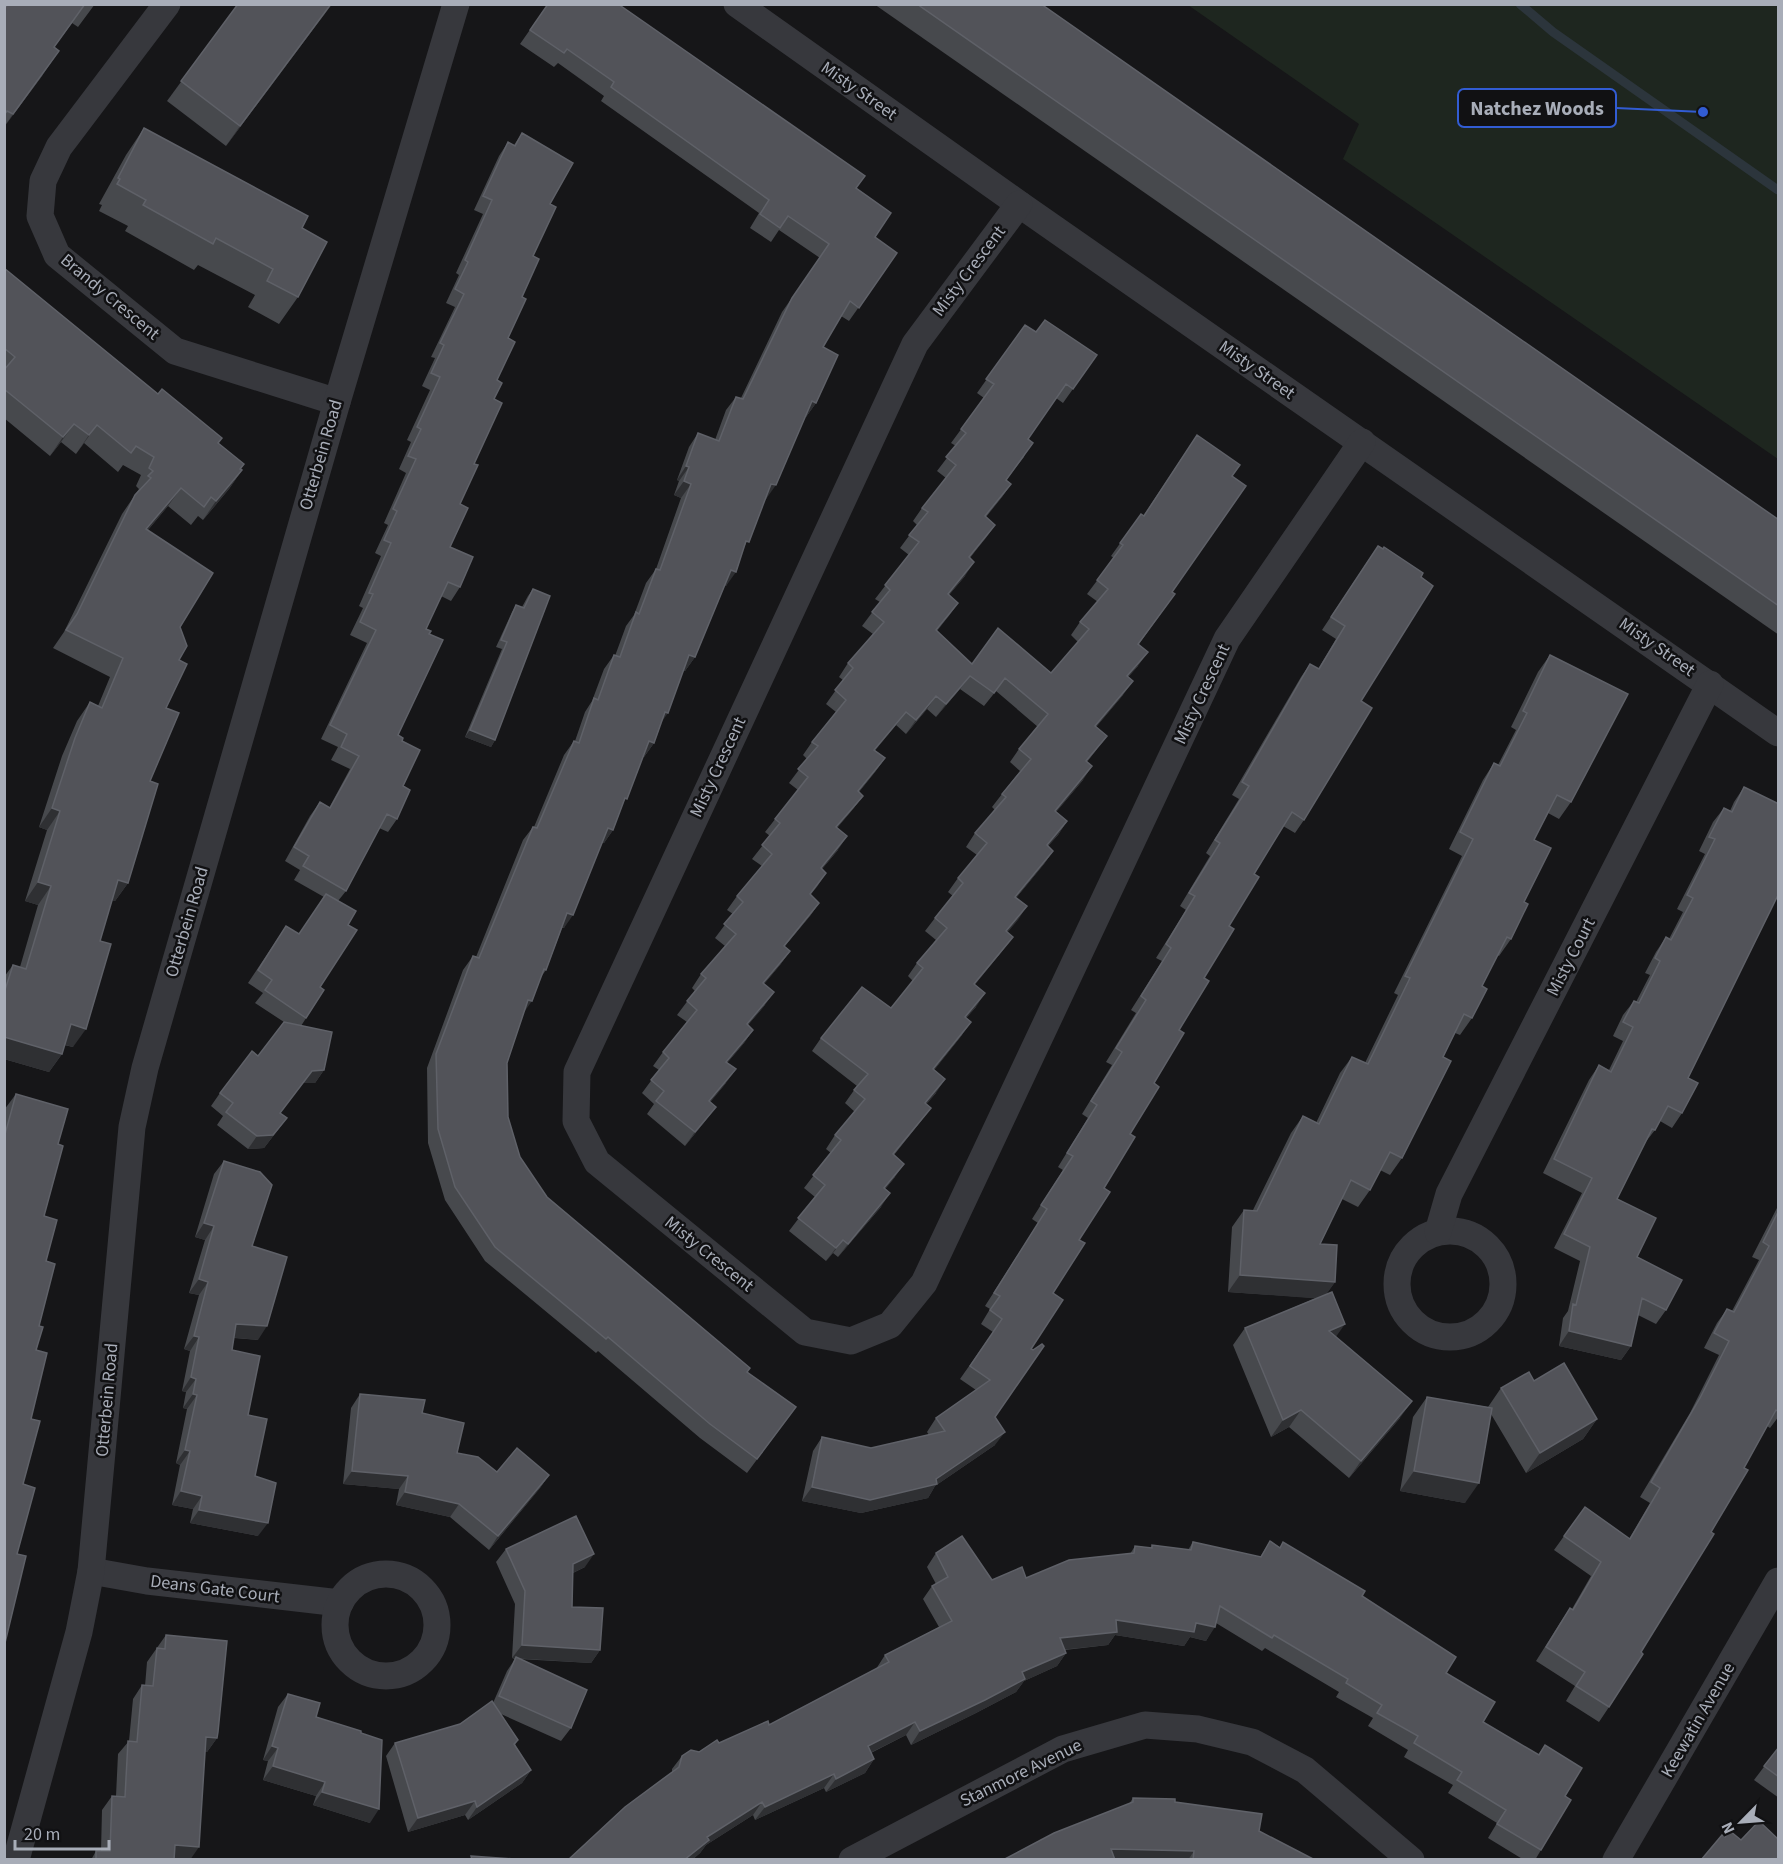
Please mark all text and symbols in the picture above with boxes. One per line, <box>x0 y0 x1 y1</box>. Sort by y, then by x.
street label: Misty Street <box>816 56 902 126</box>
callout: Natchez Woods <box>1458 89 1616 127</box>
text: Natchez Woods <box>1470 95 1604 123</box>
street label: Misty Crescent <box>926 220 1012 322</box>
street label: Brandy Crescent <box>55 248 165 346</box>
street label: Misty Street <box>1214 335 1300 405</box>
street label: Otterbein Road <box>293 397 349 513</box>
street label: Misty Street <box>1614 612 1700 682</box>
street label: Misty Crescent <box>1168 640 1236 748</box>
street label: Misty Crescent <box>684 713 752 821</box>
street label: Otterbein Road <box>159 864 215 980</box>
street label: Misty Court <box>1541 913 1601 1001</box>
street label: Misty Crescent <box>659 1210 759 1298</box>
street label: Otterbein Road <box>90 1342 124 1458</box>
street label: Deans Gate Court <box>149 1569 281 1609</box>
street label: Keewatin Avenue <box>1655 1658 1741 1782</box>
street label: Stanmore Avenue <box>956 1733 1086 1813</box>
north arrow <box>1711 1792 1771 1852</box>
scale bar <box>15 1813 110 1851</box>
text: N <box>1716 1818 1741 1837</box>
text: 20 m <box>24 1822 60 1847</box>

